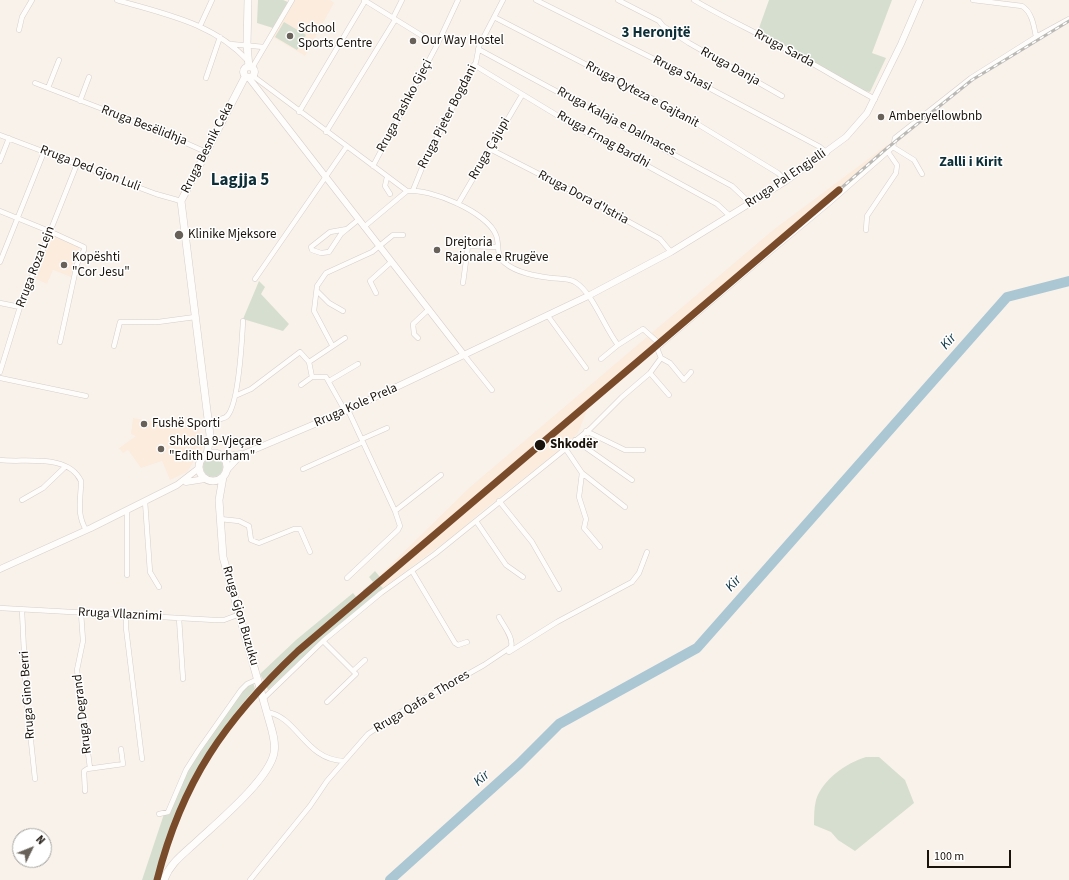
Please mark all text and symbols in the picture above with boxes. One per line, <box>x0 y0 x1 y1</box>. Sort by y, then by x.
place label: School Sports Centre <box>298 21 372 52</box>
district label: 3 Heronjtë <box>622 25 690 43</box>
street label: Rruga Sarda <box>751 27 817 71</box>
marker: School Sports Centre <box>285 31 295 41</box>
place label: Our Way Hostel <box>421 33 504 49</box>
marker: Our Way Hostel <box>408 36 418 46</box>
street label: Rruga Danja <box>697 44 763 90</box>
street label: Rruga Shasi <box>650 53 714 95</box>
street label: Rruga Pashko Gjeçi <box>374 57 436 155</box>
street label: Rruga Qyteza e Gajtanit <box>583 58 701 132</box>
street label: Rruga Pjeter Bogdani <box>415 63 481 171</box>
street label: Rruga Kalaja e Dalmaces <box>554 84 678 160</box>
street label: Rruga Besnik Ceka <box>178 100 238 196</box>
street label: Rruga Besëlidhja <box>99 102 189 150</box>
street label: Rruga Frnag Bardhi <box>554 108 652 172</box>
place label: Amberyellowbnb <box>889 109 982 125</box>
marker: Amberyellowbnb <box>876 112 886 122</box>
street label: Rruga Çajupi <box>466 115 514 183</box>
street label: Rruga Ded Gjon Luli <box>37 143 143 195</box>
street label: Rruga Pal Engjelli <box>743 146 829 212</box>
district label: Zalli i Kirit <box>939 155 1003 171</box>
street label: Rruga Dora d'Istria <box>535 168 631 228</box>
district label: Lagjja 5 <box>211 171 269 191</box>
street label: Rruga Roza Lejn <box>13 224 59 310</box>
place label: Klinike Mjeksore <box>188 227 276 243</box>
marker: Klinike Mjeksore <box>173 229 185 241</box>
place label: Drejtoria Rajonale e Rrugëve <box>445 235 549 266</box>
marker: Drejtoria Rajonale e Rrugëve <box>432 245 442 255</box>
place label: Kopështi "Cor Jesu" <box>72 250 130 281</box>
marker: Kopështi "Cor Jesu" <box>59 260 69 270</box>
water label: Kir <box>937 330 961 354</box>
street label: Rruga Kole Prela <box>312 381 400 431</box>
place label: Fushë Sporti <box>152 416 220 432</box>
marker: Fushë Sporti <box>139 419 149 429</box>
place label: Shkolla 9-Vjeçare "Edith Durham" <box>169 434 262 465</box>
place label: Shkodër <box>550 437 598 453</box>
marker: Shkodër <box>533 438 547 452</box>
marker: Shkolla 9-Vjeçare "Edith Durham" <box>156 444 166 454</box>
street label: Rruga Gjon Buzuku <box>218 564 262 668</box>
water label: Kir <box>722 572 746 596</box>
street label: Rruga Vllaznimi <box>78 605 162 625</box>
street label: Rruga Gino Berri <box>17 650 39 740</box>
street label: Rruga Qafa e Thores <box>371 667 473 737</box>
street label: Rruga Degrand <box>70 673 96 755</box>
water label: Kir <box>470 767 494 791</box>
north arrow <box>12 828 52 868</box>
text: N <box>32 832 48 848</box>
scale bar <box>929 842 1013 868</box>
text: 100 m <box>934 848 964 865</box>

